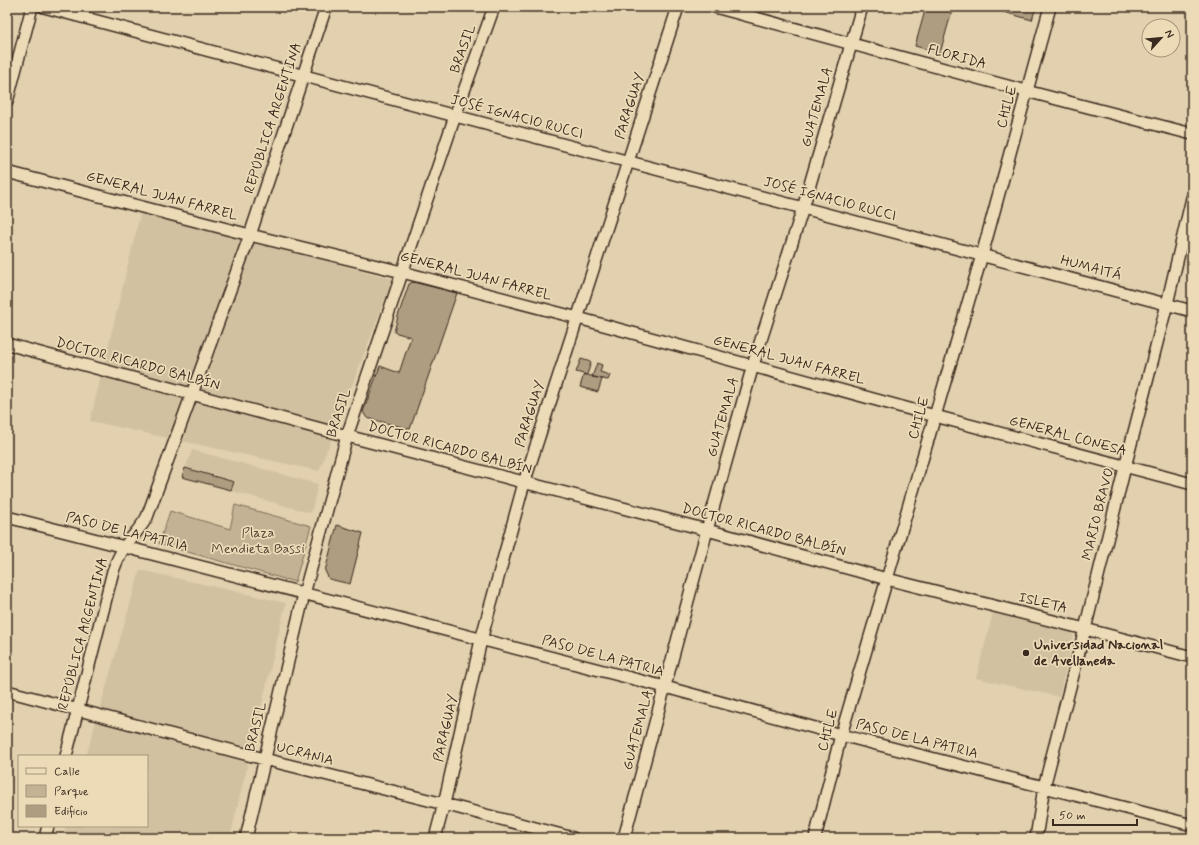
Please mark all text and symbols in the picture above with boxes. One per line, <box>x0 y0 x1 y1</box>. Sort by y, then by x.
north arrow <box>1141 18 1181 58</box>
street label: BRASIL <box>446 22 480 76</box>
text: N <box>1161 27 1177 40</box>
street label: REPÚBLICA ARGENTINA <box>240 40 306 196</box>
street label: FLORIDA <box>926 41 988 73</box>
street label: GUATEMALA <box>797 65 837 149</box>
street label: PARAGUAY <box>611 70 649 142</box>
street label: CHILE <box>993 84 1021 130</box>
street label: JOSÉ IGNACIO RUCCI <box>449 91 585 143</box>
street label: GENERAL JUAN FARREL <box>84 167 240 225</box>
street label: JOSÉ IGNACIO RUCCI <box>762 173 898 225</box>
street label: GENERAL JUAN FARREL <box>398 247 554 305</box>
street label: HUMAITÁ <box>1058 251 1124 285</box>
street label: GENERAL JUAN FARREL <box>711 331 867 389</box>
street label: DOCTOR RICARDO BALBÍN <box>54 333 222 395</box>
street label: GUATEMALA <box>703 375 743 459</box>
street label: PARAGUAY <box>511 378 549 450</box>
street label: BRASIL <box>323 386 355 440</box>
street label: CHILE <box>904 395 934 441</box>
street label: GENERAL CONESA <box>1007 412 1129 460</box>
street label: DOCTOR RICARDO BALBÍN <box>366 417 534 479</box>
street label: MARIO BRAVO <box>1078 466 1118 562</box>
street label: DOCTOR RICARDO BALBÍN <box>680 499 848 561</box>
street label: PASO DE LA PATRIA <box>64 508 190 556</box>
park label: Plaza Mendieta Bassi <box>211 524 305 558</box>
street label: REPÚBLICA ARGENTINA <box>54 555 112 713</box>
street label: ISLETA <box>1017 588 1069 618</box>
street label: PASO DE LA PATRIA <box>540 631 666 681</box>
place label: Universidad Nacional de Avellaneda <box>1034 636 1163 670</box>
marker: Universidad Nacional de Avellaneda <box>1021 648 1031 658</box>
street label: GUATEMALA <box>619 688 657 772</box>
street label: PARAGUAY <box>429 692 463 764</box>
street label: BRASIL <box>241 700 271 754</box>
street label: CHILE <box>814 707 842 753</box>
street label: PASO DE LA PATRIA <box>854 715 980 763</box>
street label: UCRANIA <box>275 738 335 770</box>
legend <box>18 755 148 827</box>
text: Calle <box>54 764 80 780</box>
text: Parque <box>54 784 89 800</box>
scale bar <box>1053 801 1137 827</box>
text: Edificio <box>54 804 88 820</box>
text: 50 m <box>1059 808 1086 824</box>

